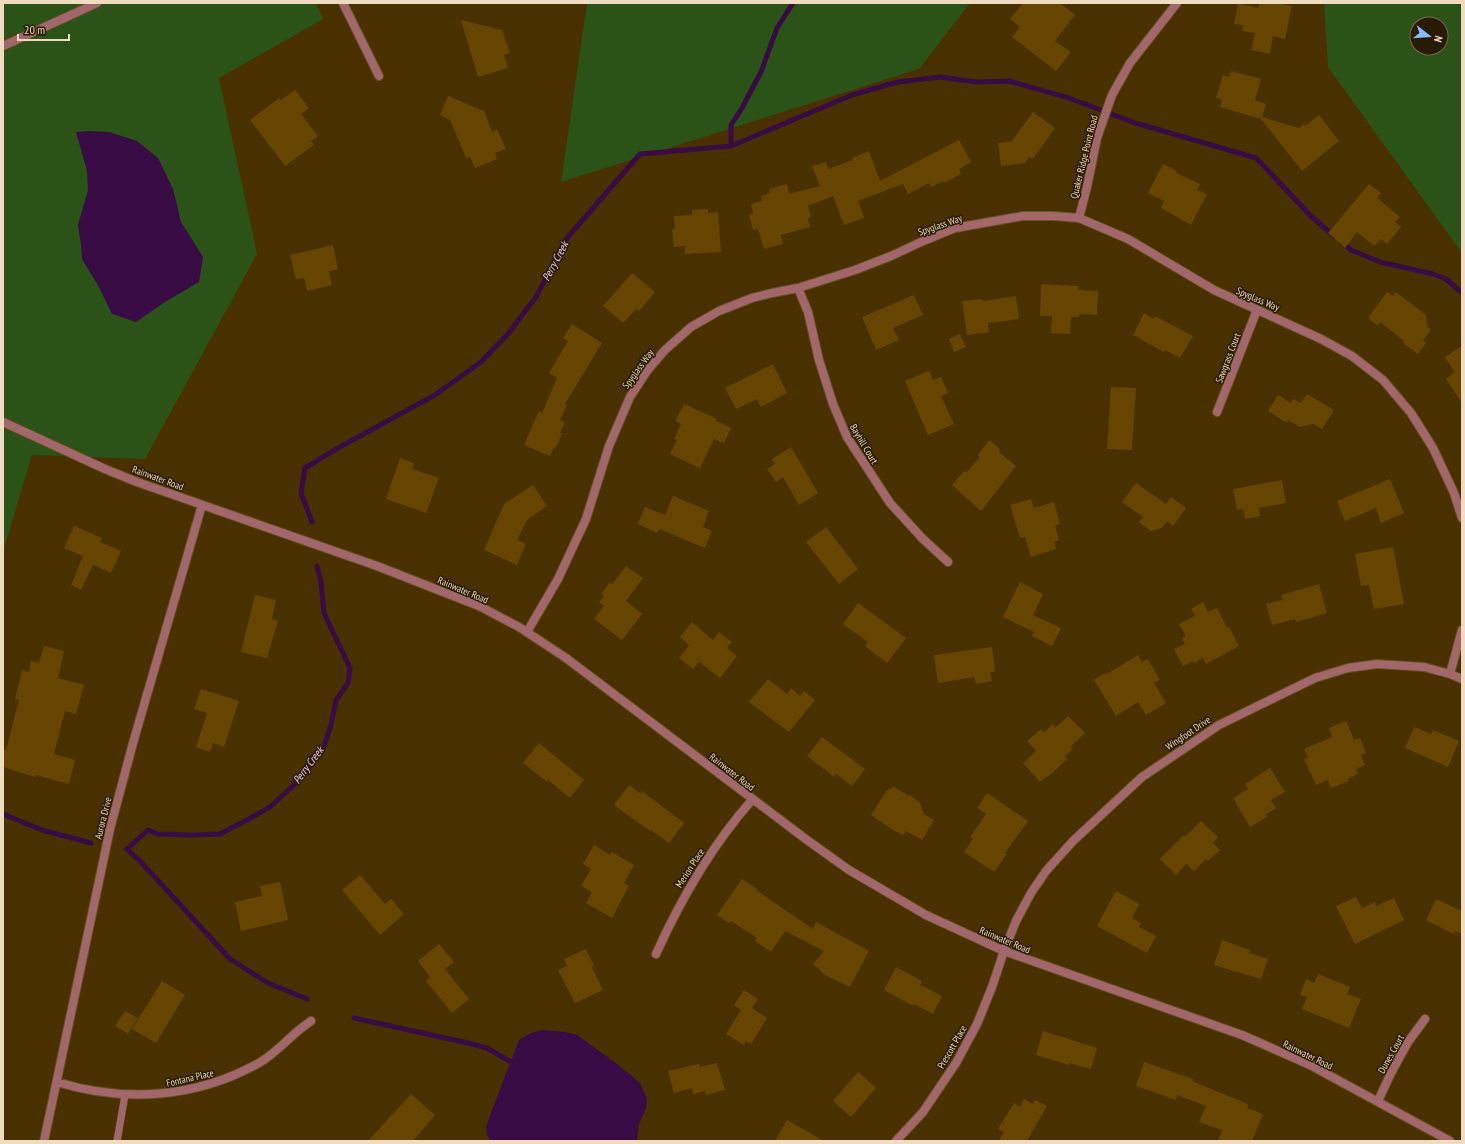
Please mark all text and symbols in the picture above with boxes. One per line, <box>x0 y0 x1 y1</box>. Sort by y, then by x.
scale bar <box>18 16 69 42</box>
north arrow <box>1409 16 1449 56</box>
text: 20 m <box>24 22 45 37</box>
text: N <box>1431 34 1446 44</box>
street label: Quaker Ridge Point Road <box>1067 114 1101 200</box>
street label: Spyglass Way <box>916 211 964 239</box>
water label: Perry Creek <box>539 237 572 283</box>
street label: Spyglass Way <box>1234 284 1282 314</box>
street label: Sawgrass Court <box>1212 331 1244 385</box>
street label: Spyglass Way <box>619 346 657 391</box>
street label: Bayhill Court <box>847 422 881 467</box>
street label: Rainwater Road <box>130 463 186 493</box>
street label: Rainwater Road <box>436 573 490 607</box>
street label: Wingfoot Drive <box>1163 713 1213 753</box>
water label: Perry Creek <box>290 742 327 786</box>
street label: Rainwater Road <box>707 750 757 794</box>
street label: Aurora Drive <box>91 795 115 841</box>
street label: Merion Place <box>672 846 708 890</box>
street label: Rainwater Road <box>978 923 1032 957</box>
street label: Prescott Place <box>934 1023 970 1071</box>
street label: Dunes Court <box>1375 1032 1407 1076</box>
street label: Rainwater Road <box>1281 1037 1335 1073</box>
street label: Fontana Place <box>165 1066 215 1090</box>

